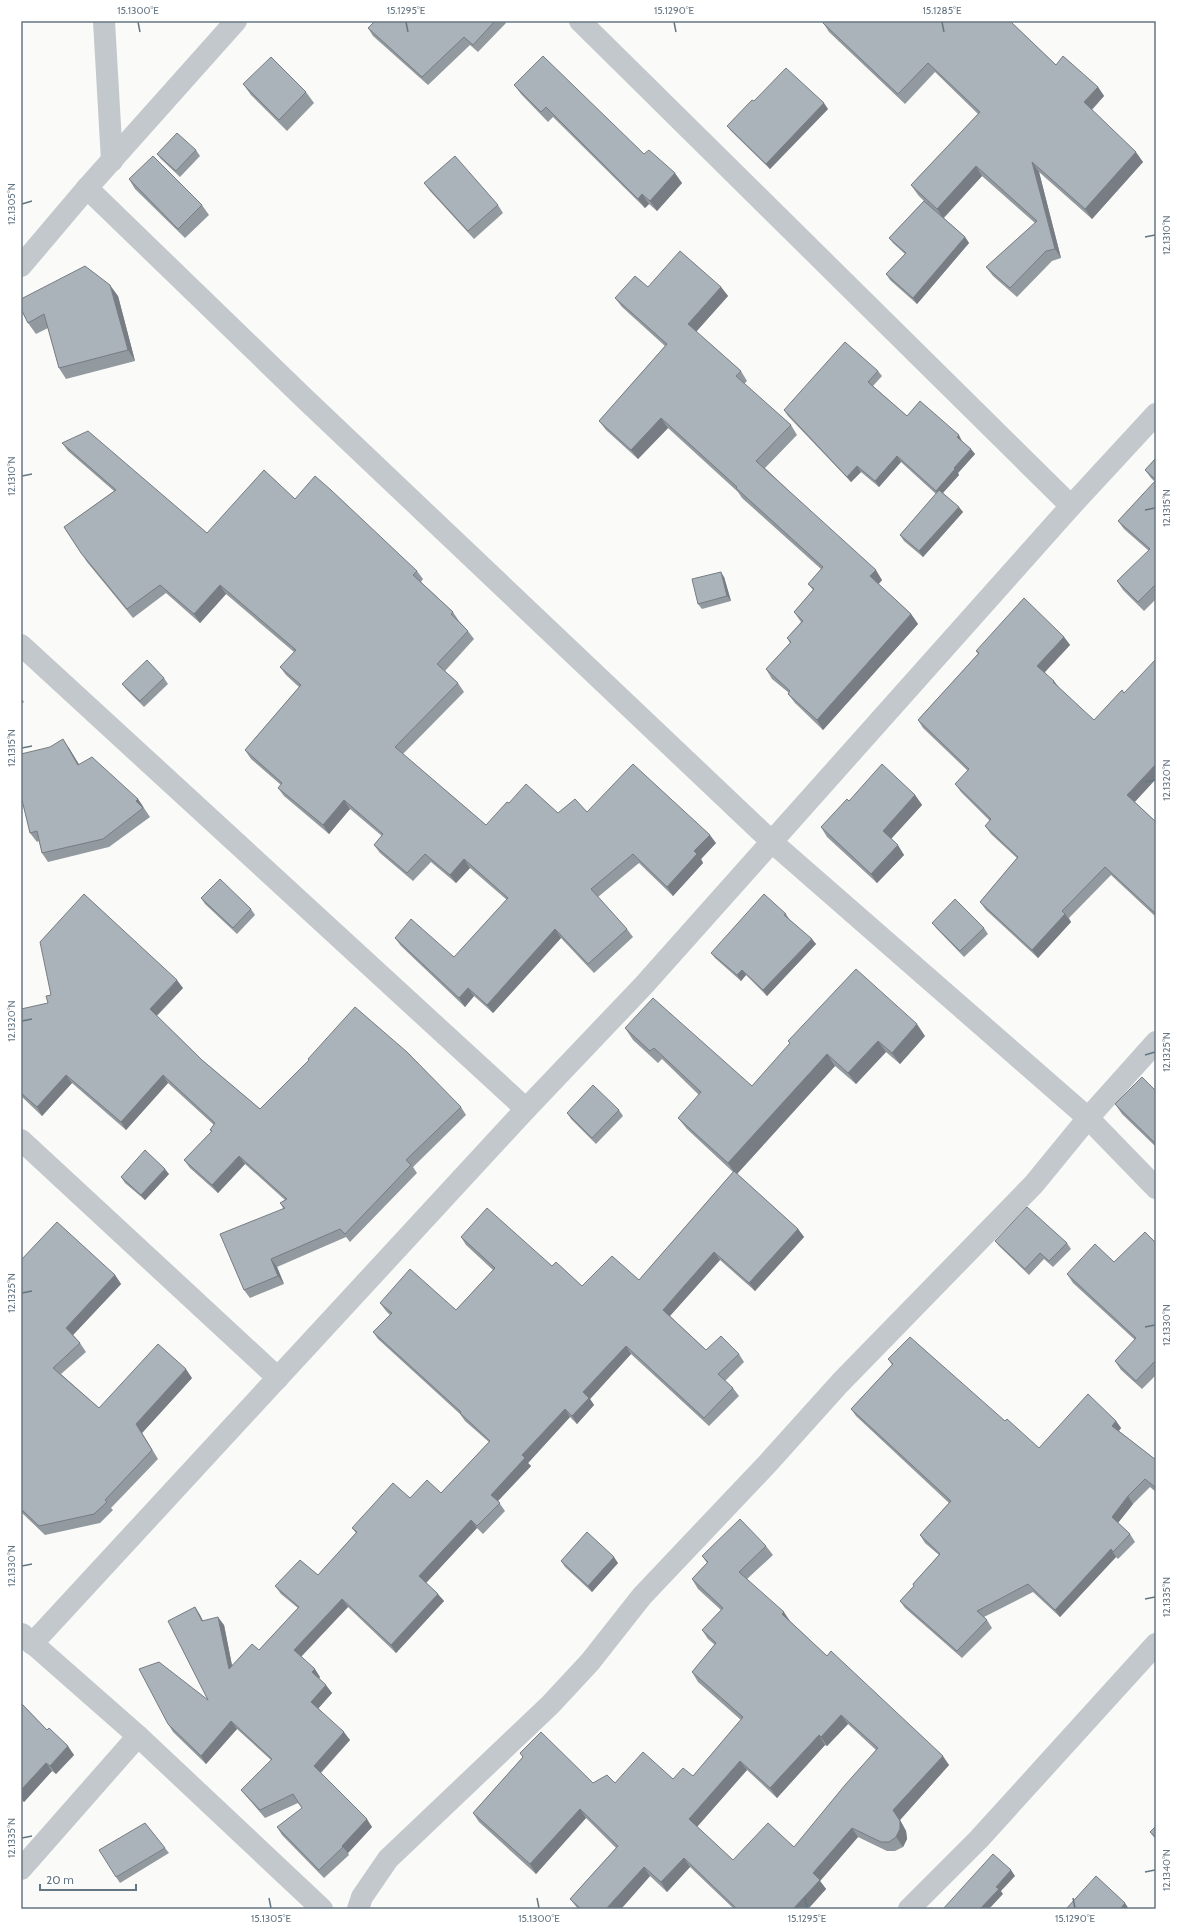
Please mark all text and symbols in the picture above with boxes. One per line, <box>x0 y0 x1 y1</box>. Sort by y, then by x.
text: 15.1300°E <box>117 4 159 17</box>
text: 15.1295°E <box>387 4 426 17</box>
text: 15.1290°E <box>654 4 695 17</box>
text: 15.1285°E <box>922 4 962 17</box>
text: 12.1305°N <box>5 183 18 225</box>
text: 12.1310°N <box>1160 215 1173 255</box>
text: 12.1310°N <box>5 456 18 496</box>
text: 12.1315°N <box>1160 489 1173 527</box>
text: 12.1315°N <box>5 729 18 767</box>
text: 12.1320°N <box>1160 759 1173 801</box>
text: 12.1320°N <box>5 1000 18 1042</box>
text: 12.1325°N <box>1160 1032 1173 1072</box>
text: 12.1325°N <box>5 1273 18 1313</box>
text: 12.1330°N <box>1160 1304 1173 1346</box>
text: 12.1330°N <box>5 1545 18 1587</box>
text: 12.1335°N <box>1160 1577 1173 1617</box>
text: 12.1335°N <box>5 1818 18 1858</box>
text: 12.1340°N <box>1160 1849 1173 1891</box>
scale bar <box>40 1866 136 1892</box>
text: 20 m <box>46 1872 74 1887</box>
text: 15.1305°E <box>251 1912 292 1925</box>
text: 15.1300°E <box>518 1912 560 1925</box>
text: 15.1295°E <box>788 1912 827 1925</box>
text: 15.1290°E <box>1055 1912 1096 1925</box>

